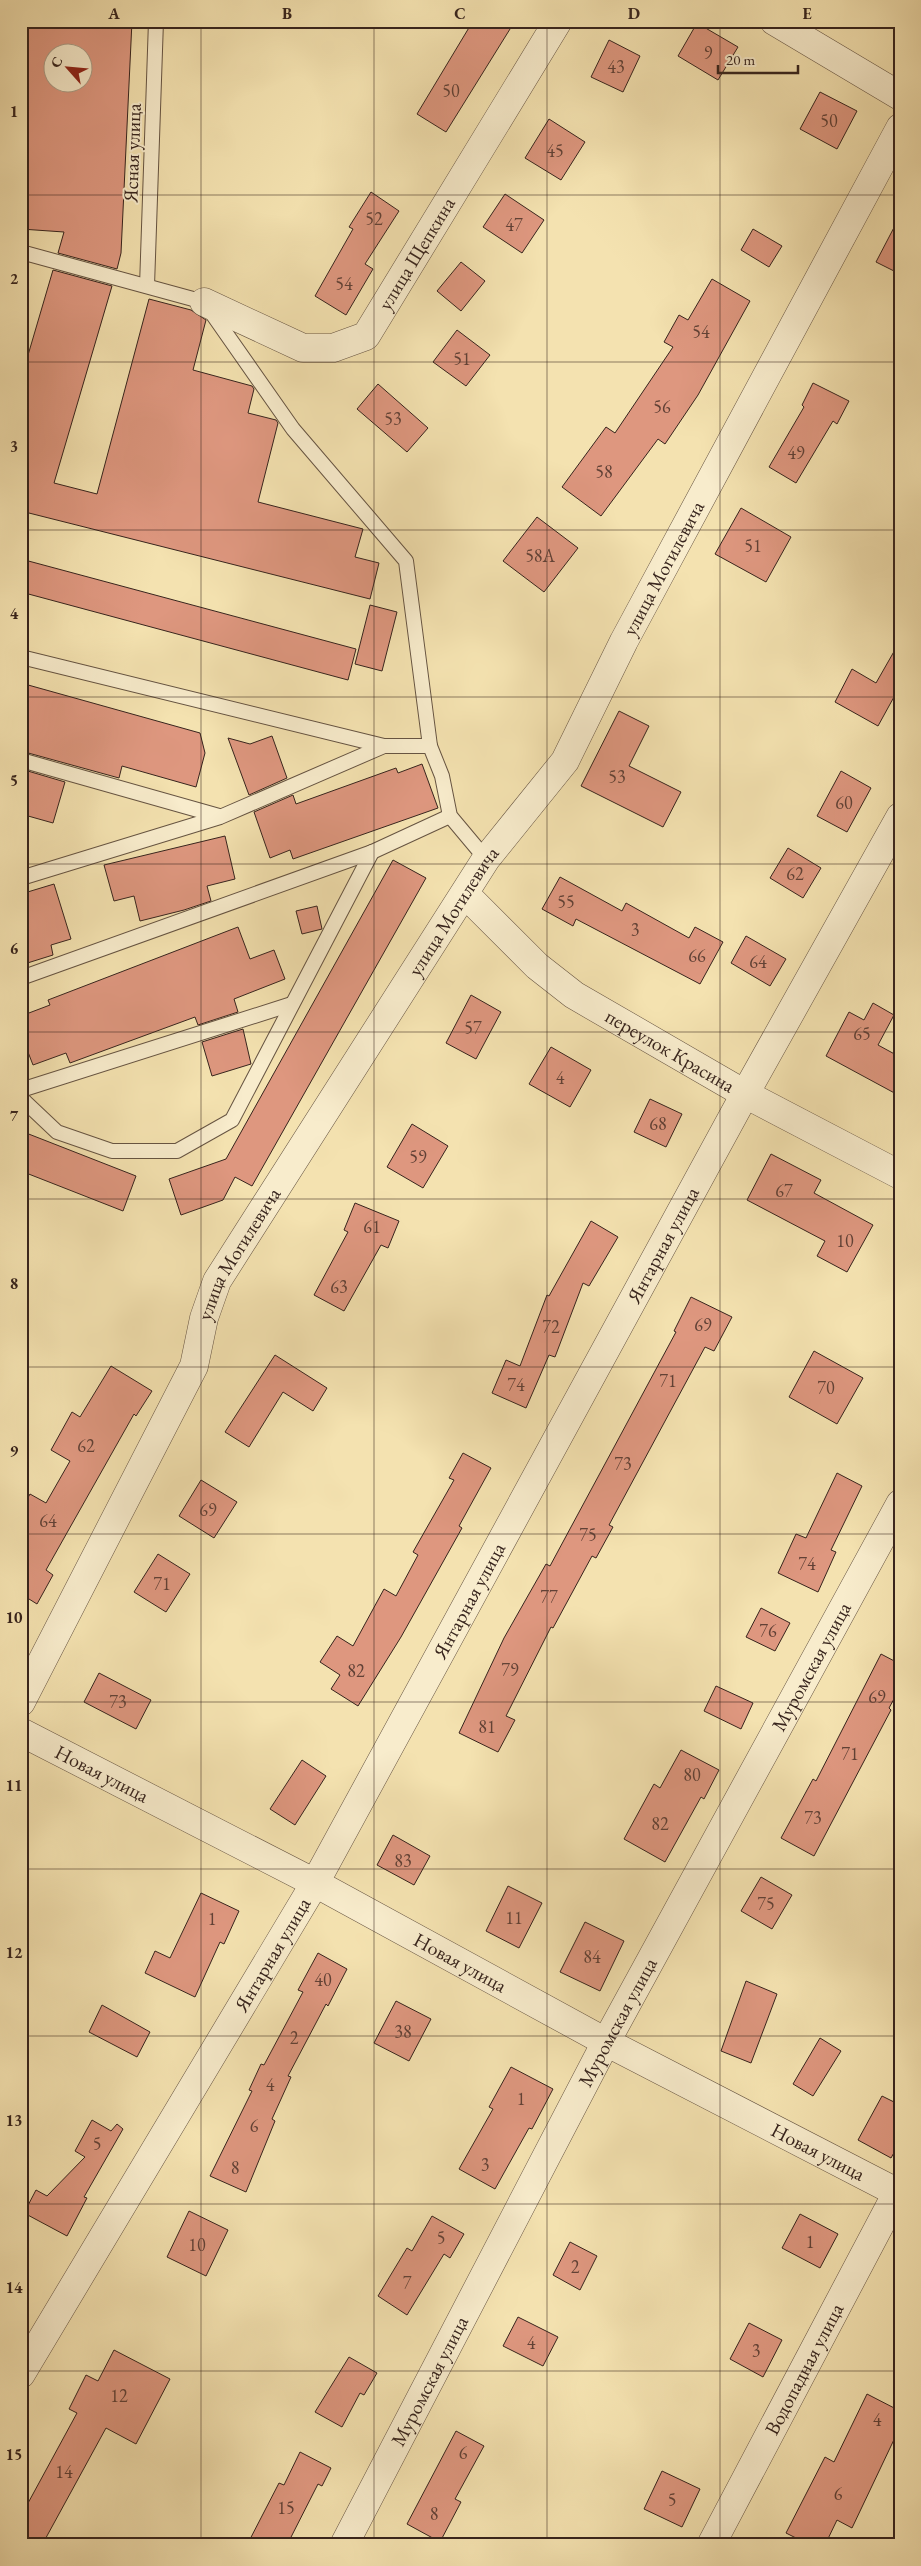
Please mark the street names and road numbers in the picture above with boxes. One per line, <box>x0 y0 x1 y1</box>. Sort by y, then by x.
street label: Ясная улица <box>117 103 147 204</box>
street label: улица Щепкина <box>372 192 461 315</box>
street label: улица Могилевича <box>616 496 710 640</box>
street label: улица Могилевича <box>402 841 504 981</box>
street label: переулок Красина <box>601 1003 740 1098</box>
street label: Янтарная улица <box>620 1182 705 1308</box>
street label: улица Могилевича <box>191 1183 286 1324</box>
street label: Янтарная улица <box>426 1538 511 1664</box>
street label: Муромская улица <box>765 1597 857 1736</box>
street label: Новая улица <box>51 1739 153 1809</box>
street label: Янтарная улица <box>228 1893 316 2017</box>
street label: Новая улица <box>409 1926 511 1998</box>
street label: Муромская улица <box>572 1953 663 2091</box>
street label: Новая улица <box>767 2117 870 2187</box>
street label: Водопадная улица <box>758 2299 849 2439</box>
street label: Муромская улица <box>385 2311 474 2451</box>

